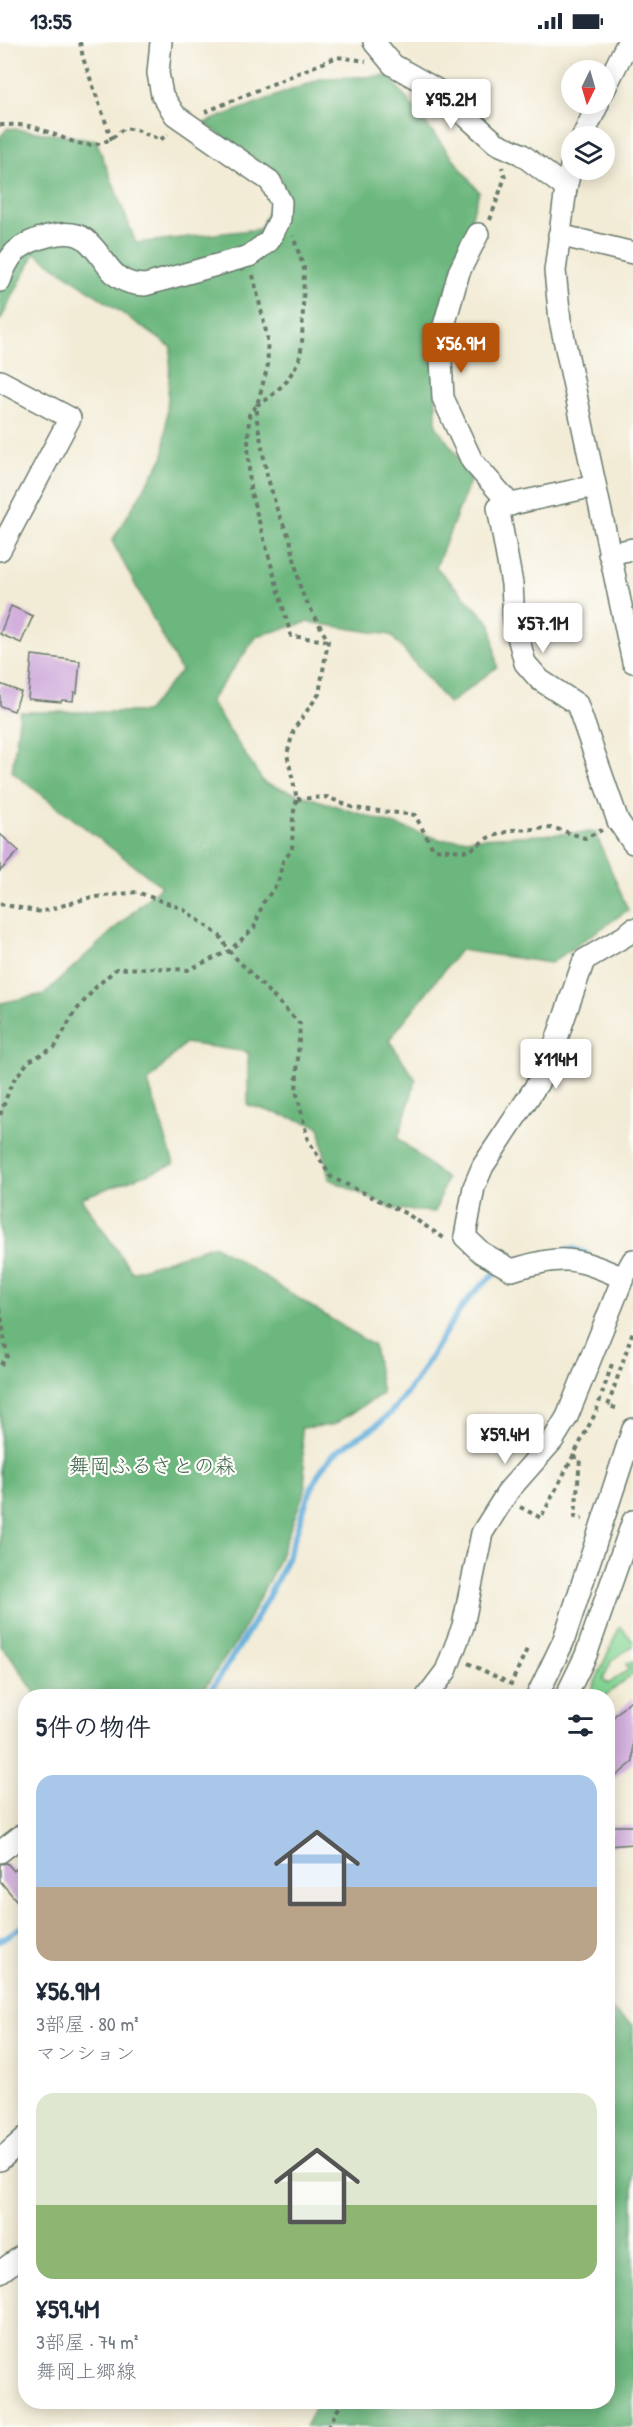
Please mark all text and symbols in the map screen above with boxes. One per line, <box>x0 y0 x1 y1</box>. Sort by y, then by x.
text: 13:55 <box>30 6 72 36</box>
north arrow <box>561 60 615 114</box>
map controls <box>561 60 615 180</box>
pin: ¥95.2M <box>402 79 500 130</box>
text: ¥95.2M <box>426 85 476 112</box>
button: layers <box>561 126 615 180</box>
pin: ¥56.9M <box>412 323 510 374</box>
text: ¥56.9M <box>436 329 486 356</box>
pin: ¥57.1M <box>494 603 592 654</box>
text: ¥57.1M <box>517 609 569 636</box>
pin: ¥114M <box>514 1039 598 1090</box>
text: ¥114M <box>534 1045 578 1072</box>
pin: ¥59.4M <box>456 1414 554 1465</box>
text: ¥59.4M <box>481 1420 529 1447</box>
park label: 舞岡ふるさとの森 <box>68 1451 236 1480</box>
text: 5件の物件 <box>36 1709 151 1744</box>
icon: filters <box>564 1709 597 1742</box>
icon: home <box>263 1814 371 1922</box>
text: ¥56.9M <box>36 1973 100 2008</box>
text: 3部屋 · 80 m² <box>36 2010 139 2037</box>
text: マンション <box>36 2039 135 2066</box>
icon: home <box>263 2132 371 2240</box>
text: ¥59.4M <box>36 2291 99 2326</box>
text: 3部屋 · 74 m² <box>36 2328 138 2355</box>
text: 舞岡上郷線 <box>36 2357 136 2384</box>

